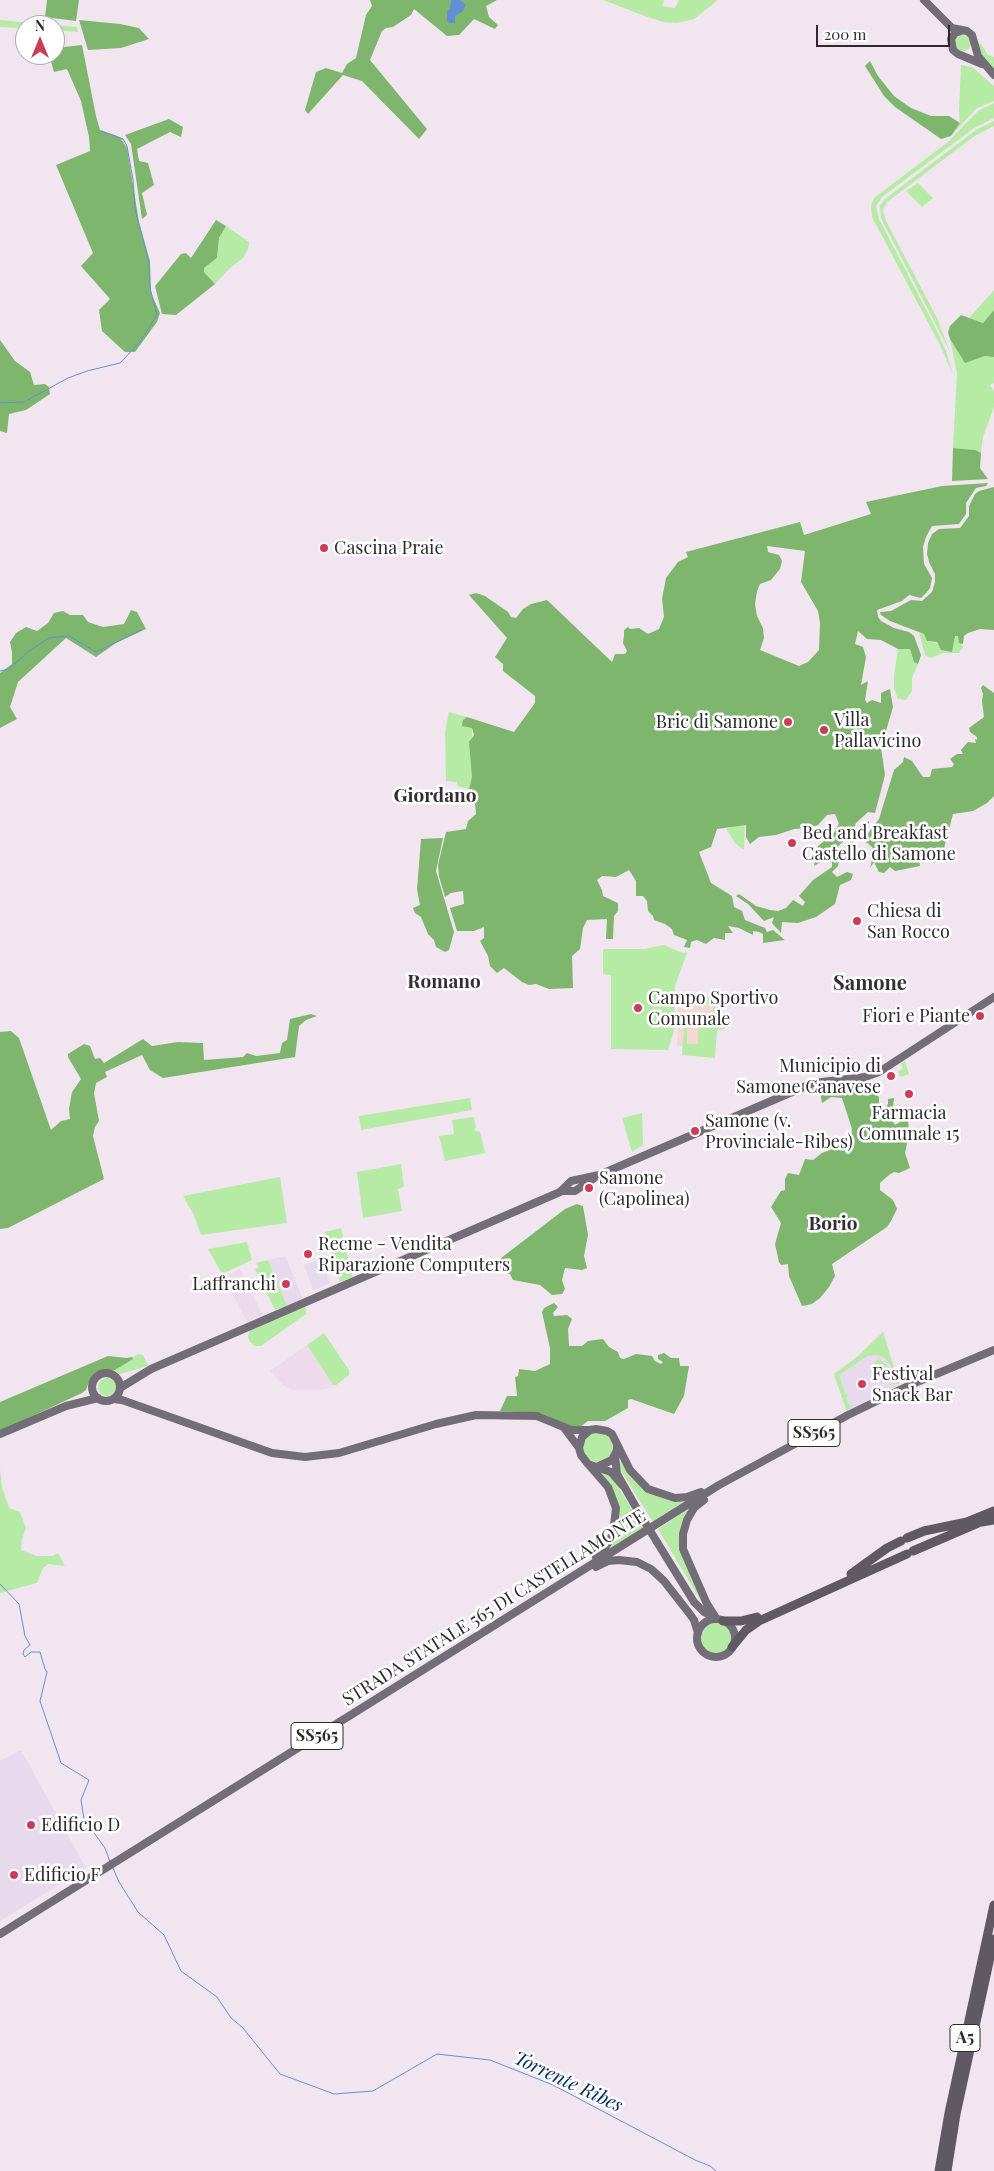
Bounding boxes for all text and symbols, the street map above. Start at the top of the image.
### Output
north arrow [15,15,65,65]
scale bar [819,15,953,47]
text: N [35,16,45,35]
text: 200 m [824,24,866,44]
place label: Cascina Praie [334,537,443,559]
marker: Cascina Praie [318,542,330,554]
place label: Villa Pallavicino [834,709,921,752]
place label: Bric di Samone [656,711,778,733]
marker: Bric di Samone [782,716,794,728]
marker: Villa Pallavicino [818,724,830,736]
district label: Giordano [394,785,476,807]
place label: Bed and Breakfast Castello di Samone [802,822,956,864]
marker: Bed and Breakfast Castello di Samone [786,837,798,849]
place label: Chiesa di San Rocco [867,900,950,942]
marker: Chiesa di San Rocco [851,915,863,927]
district label: Romano [407,971,481,993]
district label: Samone [833,972,907,996]
place label: Campo Sportivo Comunale [648,987,778,1030]
marker: Campo Sportivo Comunale [632,1002,644,1014]
place label: Fiori e Piante [862,1005,970,1027]
marker: Fiori e Piante [974,1010,986,1022]
place label: Municipio di Samone Canavese [736,1055,881,1098]
marker: Municipio di Samone Canavese [885,1070,897,1082]
marker: Farmacia Comunale 15 [903,1088,915,1100]
place label: Farmacia Comunale 15 [859,1102,959,1144]
place label: Samone (v. Provinciale-Ribes) [705,1110,853,1152]
marker: Samone (v. Provinciale-Ribes) [689,1125,701,1137]
place label: Samone (Capolinea) [599,1167,690,1210]
marker: Samone (Capolinea) [583,1182,595,1194]
district label: Borio [808,1213,858,1235]
place label: Recme - Vendita Riparazione Computers [318,1233,510,1276]
marker: Recme - Vendita Riparazione Computers [302,1248,314,1260]
place label: Laffranchi [192,1273,276,1295]
marker: Laffranchi [280,1278,292,1290]
place label: Festival Snack Bar [872,1363,953,1406]
marker: Festival Snack Bar [856,1378,868,1390]
road number: SS565 [788,1420,840,1446]
street label: STRADA STATALE 565 DI CASTELLAMONTE [338,1505,650,1711]
road number: SS565 [291,1722,343,1750]
place label: Edificio D [41,1814,120,1836]
marker: Edificio D [25,1819,37,1831]
place label: Edificio F [24,1864,100,1886]
marker: Edificio F [8,1869,20,1881]
road number: A5 [950,2025,980,2052]
water label: Torrente Ribes [510,2047,626,2117]

